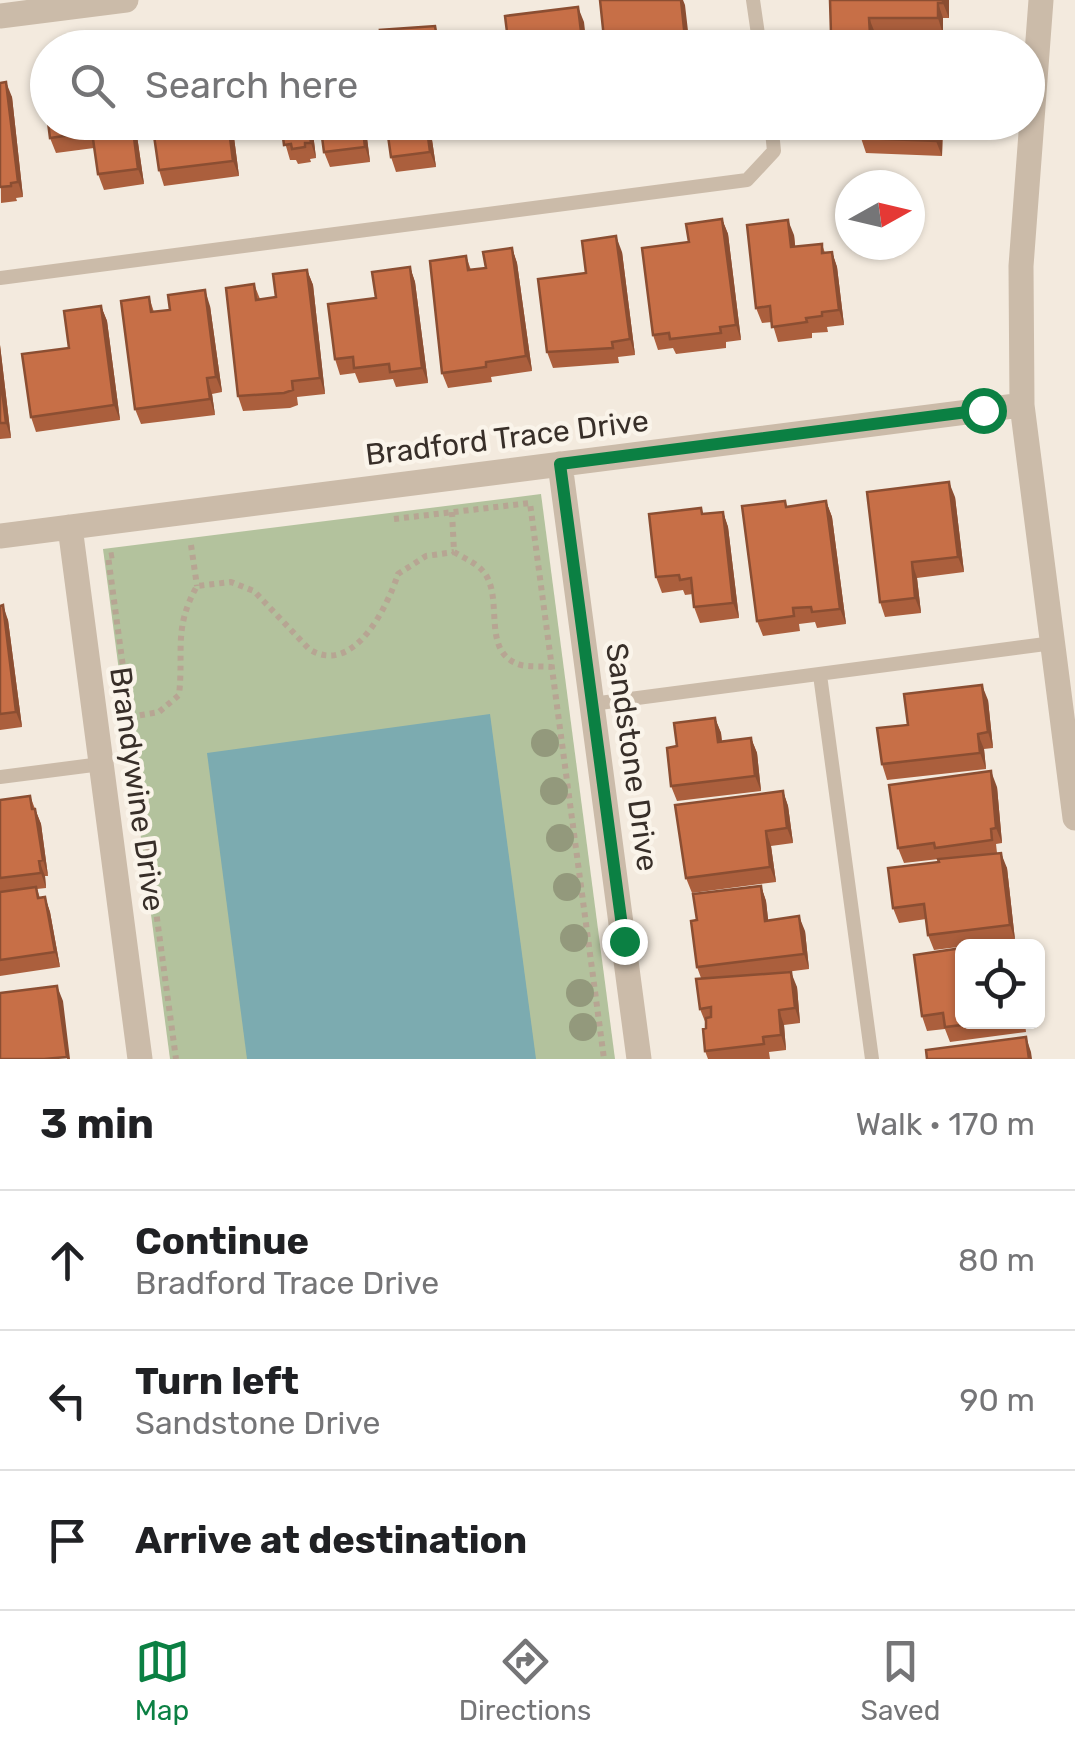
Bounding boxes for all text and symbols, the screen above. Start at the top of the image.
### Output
search box [30,30,1045,140]
icon: search [65,58,120,113]
text: Search here [145,62,358,108]
north arrow [835,170,925,260]
route start [961,388,1007,434]
street label: Bradford Trace Drive [363,403,651,473]
street label: Sandstone Drive [598,641,666,873]
street label: Brandywine Drive [102,665,172,913]
route end [602,919,648,965]
map controls [955,939,1045,1029]
button: locate [955,939,1045,1029]
text: 3 min [40,1099,154,1149]
text: Walk · 170 m [855,1105,1035,1143]
text: Continue [135,1218,309,1264]
icon: ahead [40,1233,95,1288]
text: 80 m [958,1241,1035,1279]
text: Bradford Trace Drive [135,1264,439,1302]
text: Turn left [135,1358,299,1404]
icon: left [40,1373,95,1428]
text: 90 m [959,1381,1035,1419]
text: Sandstone Drive [135,1404,380,1442]
icon: arrive [40,1513,95,1568]
text: Arrive at destination [135,1517,527,1563]
tab: Map [135,1634,190,1727]
tab: Directions [459,1634,591,1727]
tab: Saved [860,1634,940,1727]

